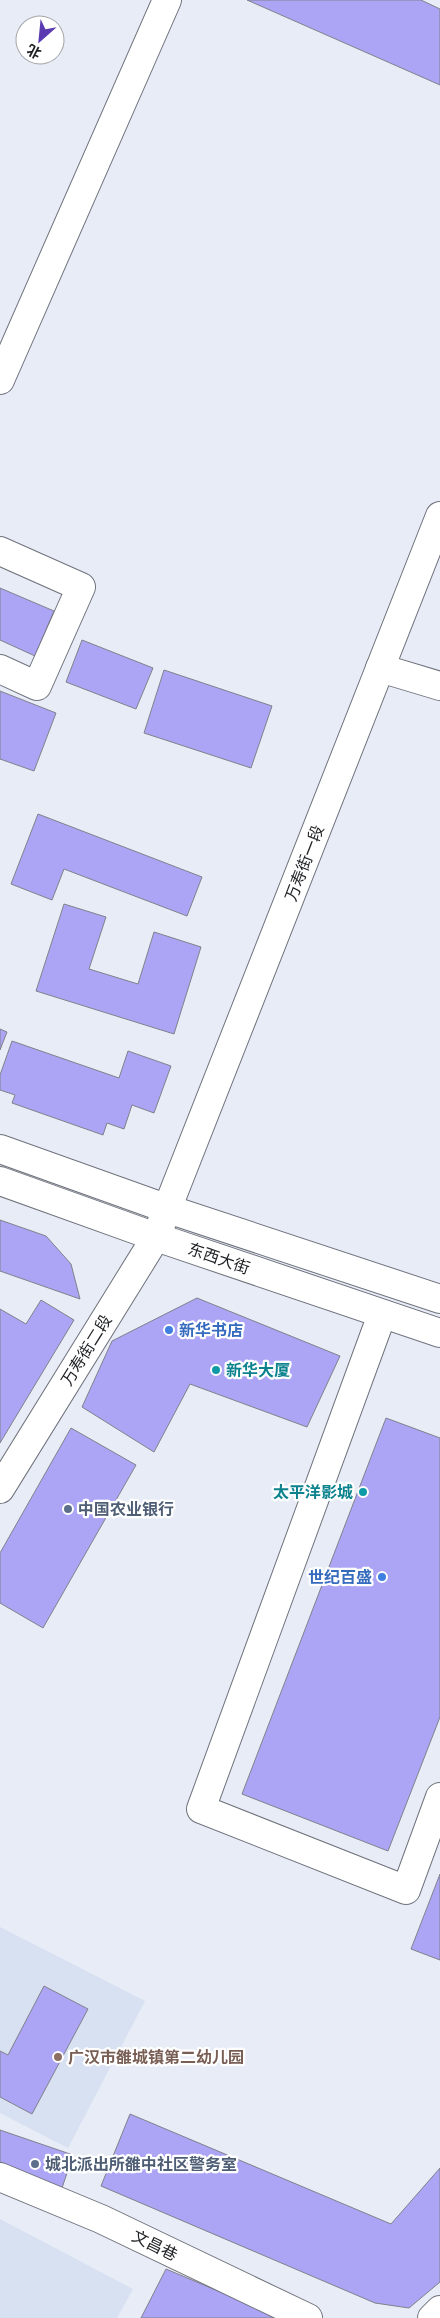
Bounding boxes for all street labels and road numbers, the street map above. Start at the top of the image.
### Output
street label: 万寿街一段 [281,822,328,904]
street label: 东西大街 [185,1239,252,1278]
street label: 万寿街二段 [57,1311,116,1389]
street label: 文昌巷 [129,2226,181,2265]

